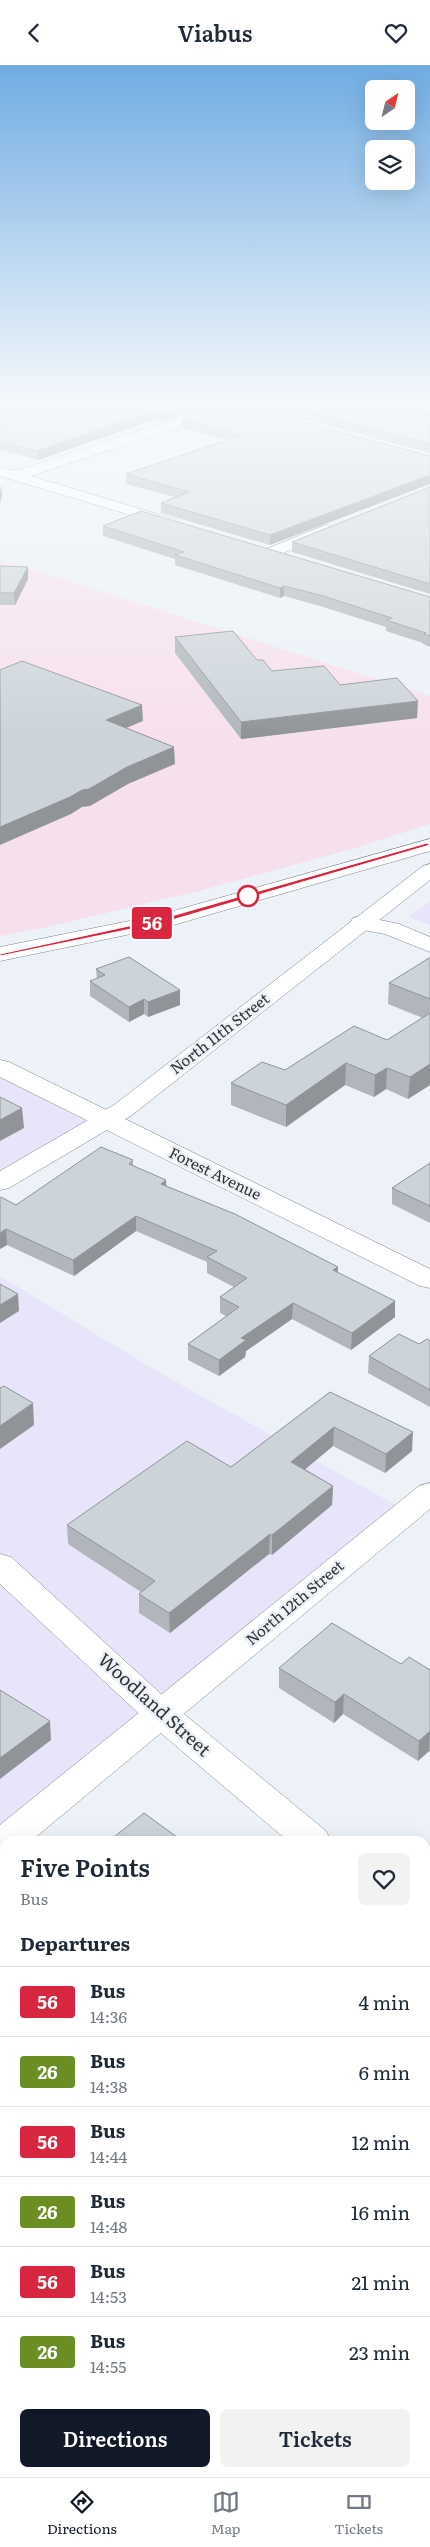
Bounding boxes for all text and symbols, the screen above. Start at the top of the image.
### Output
text: Viabus [178,16,252,49]
icon: back [20,19,48,47]
icon: heart [382,19,410,47]
north arrow [365,80,415,130]
map controls [365,80,415,190]
button: layers [365,140,415,190]
unlabelled marker [237,885,259,907]
line badge: 56 [130,907,174,939]
text: 56 [142,909,162,936]
street label: North 11th Street [164,987,274,1079]
street label: Forest Avenue [166,1140,266,1205]
street label: North 12th Street [240,1554,348,1650]
street label: Woodland Street [93,1646,218,1762]
text: Five Points [20,1849,150,1884]
button: heart [358,1853,410,1905]
text: Bus [20,1886,48,1910]
text: Departures [20,1929,130,1957]
text: Bus [90,1976,125,2004]
text: 56 [37,1988,58,2015]
text: 4 min [358,1988,410,2016]
text: 14:36 [90,2004,127,2028]
text: Bus [90,2046,125,2074]
text: 26 [37,2058,58,2085]
text: 6 min [359,2058,410,2086]
text: 14:38 [90,2074,127,2098]
text: Bus [90,2116,125,2144]
text: 56 [37,2128,58,2155]
text: 12 min [351,2128,410,2156]
text: 14:44 [90,2144,127,2168]
text: Bus [90,2186,125,2214]
text: 26 [37,2198,58,2225]
text: 16 min [351,2198,410,2226]
text: 14:48 [90,2214,127,2238]
text: Bus [90,2256,125,2284]
text: 56 [37,2268,58,2295]
text: 21 min [351,2268,410,2296]
text: 14:53 [90,2284,127,2308]
text: Bus [90,2326,125,2354]
text: 26 [37,2338,58,2365]
text: 23 min [349,2338,410,2366]
text: 14:55 [90,2354,126,2378]
button: Directions [20,2409,210,2467]
button: Tickets [220,2409,410,2467]
tab: Directions [47,2488,117,2538]
tab: Map [211,2488,240,2538]
tab: Tickets [334,2488,383,2538]

